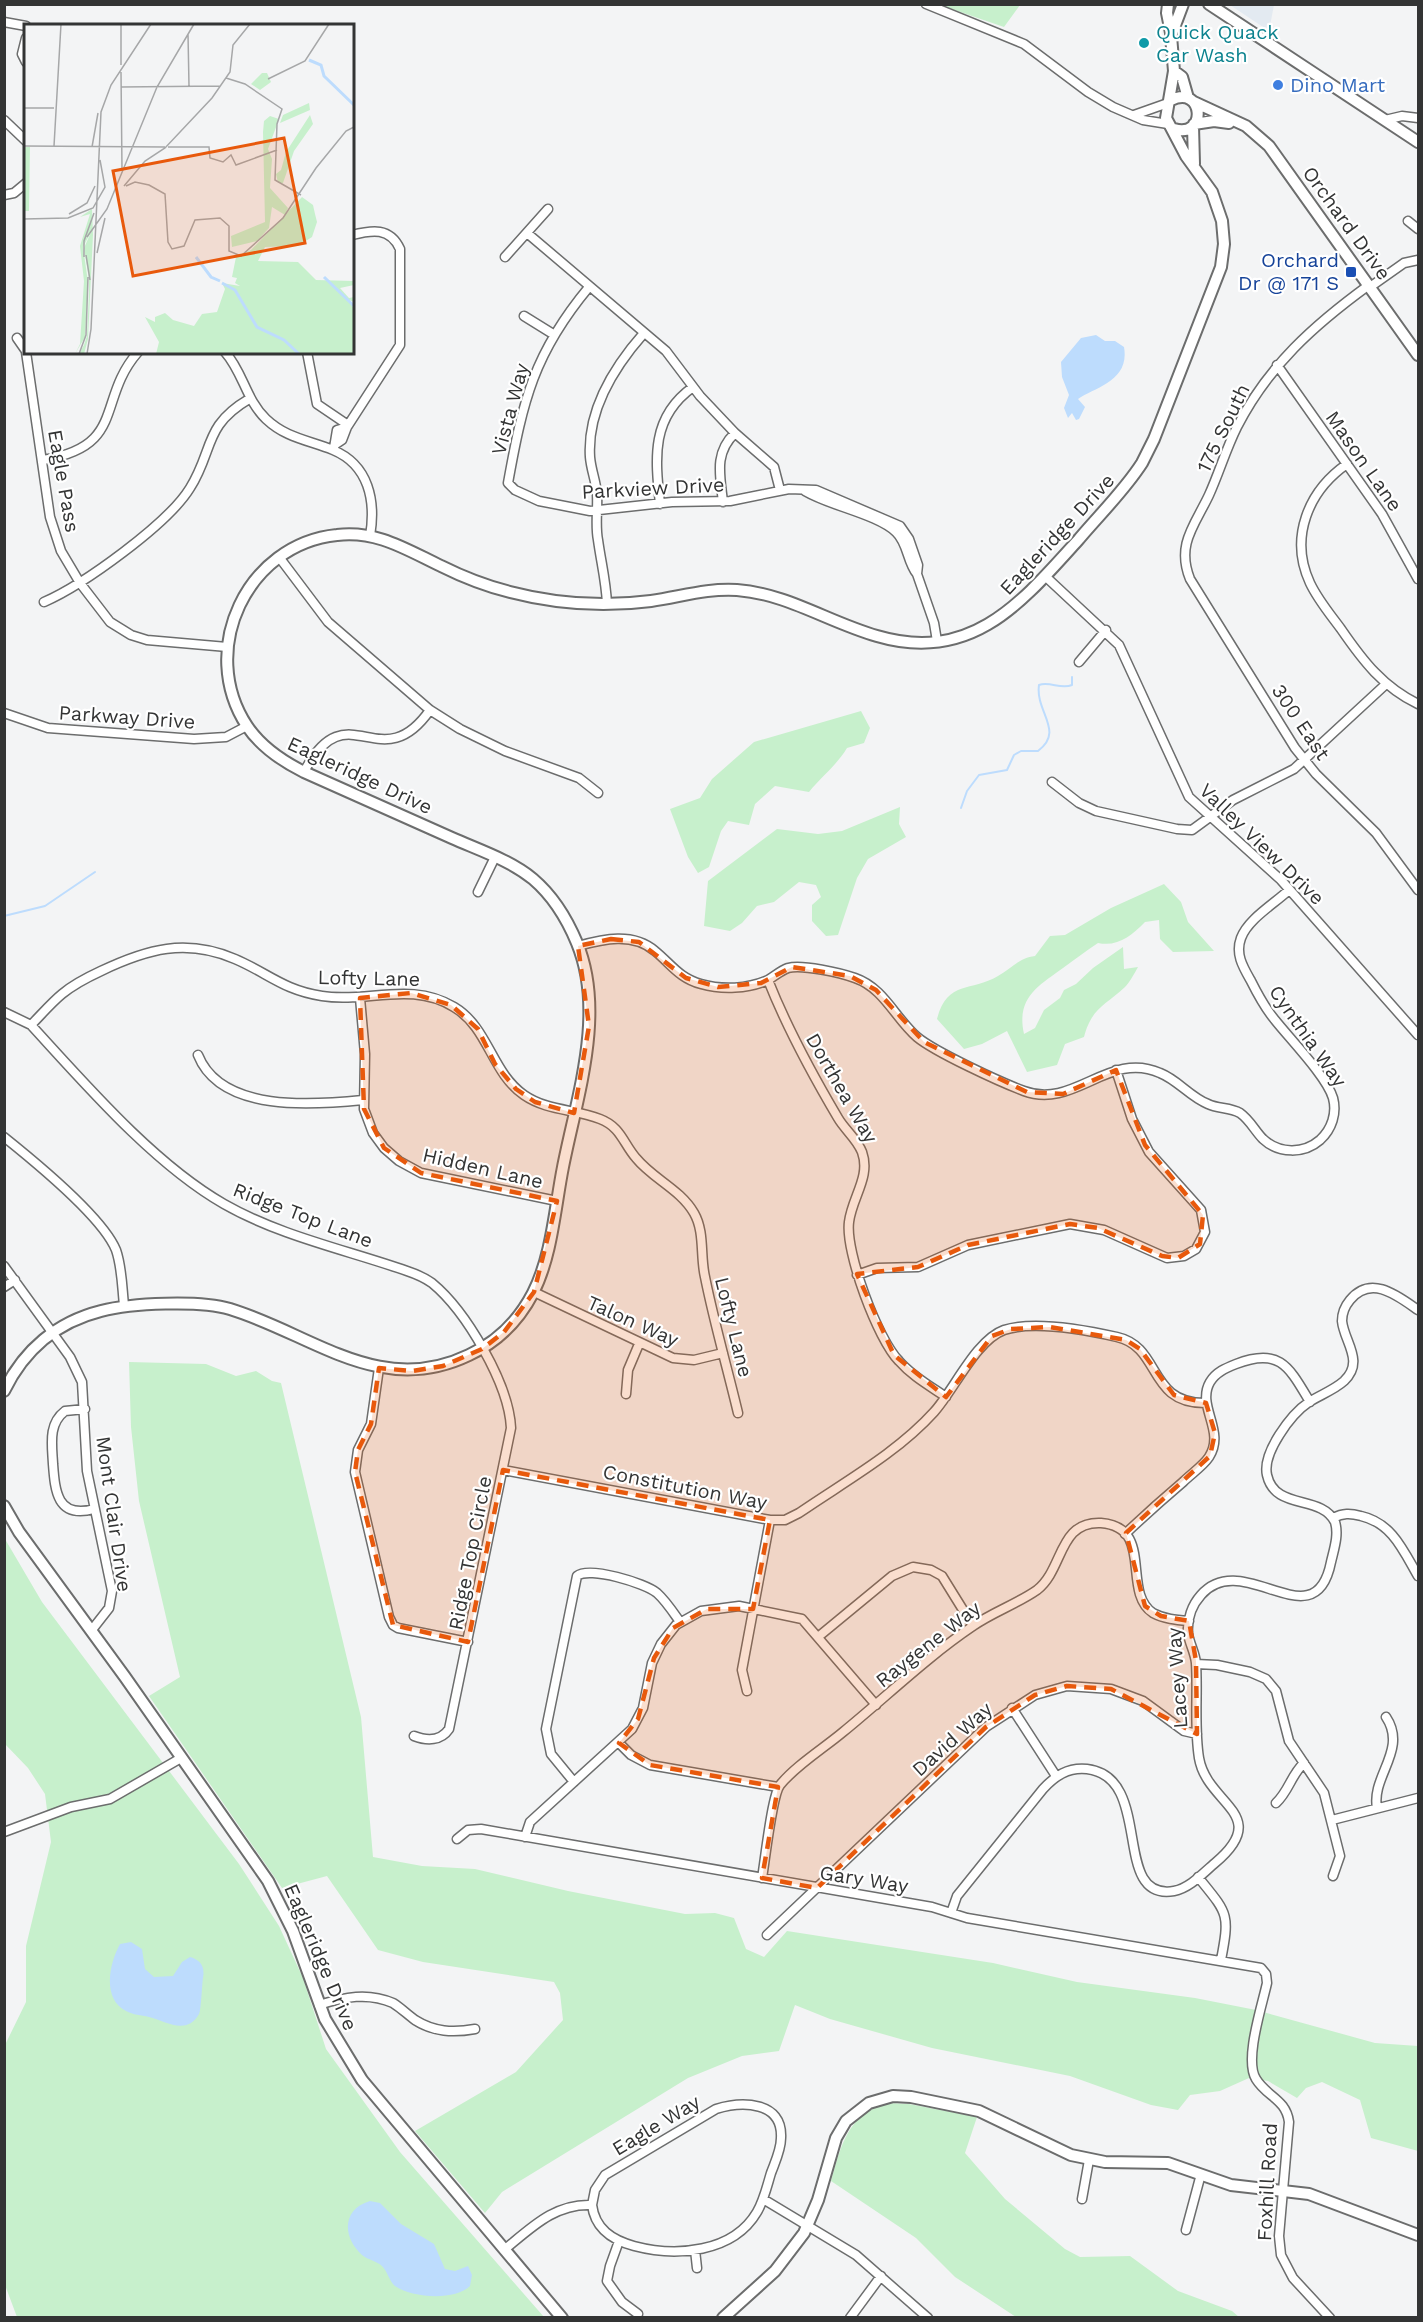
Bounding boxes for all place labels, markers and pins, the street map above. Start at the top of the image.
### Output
place label: Quick Quack Car Wash [1156,20,1279,67]
marker: Quick Quack Car Wash [1137,36,1151,50]
place label: Dino Mart [1290,73,1386,97]
marker: Dino Mart [1271,78,1285,92]
place label: Orchard Dr @ 171 S [1238,248,1339,295]
marker: Orchard Dr @ 171 S [1344,265,1358,279]

